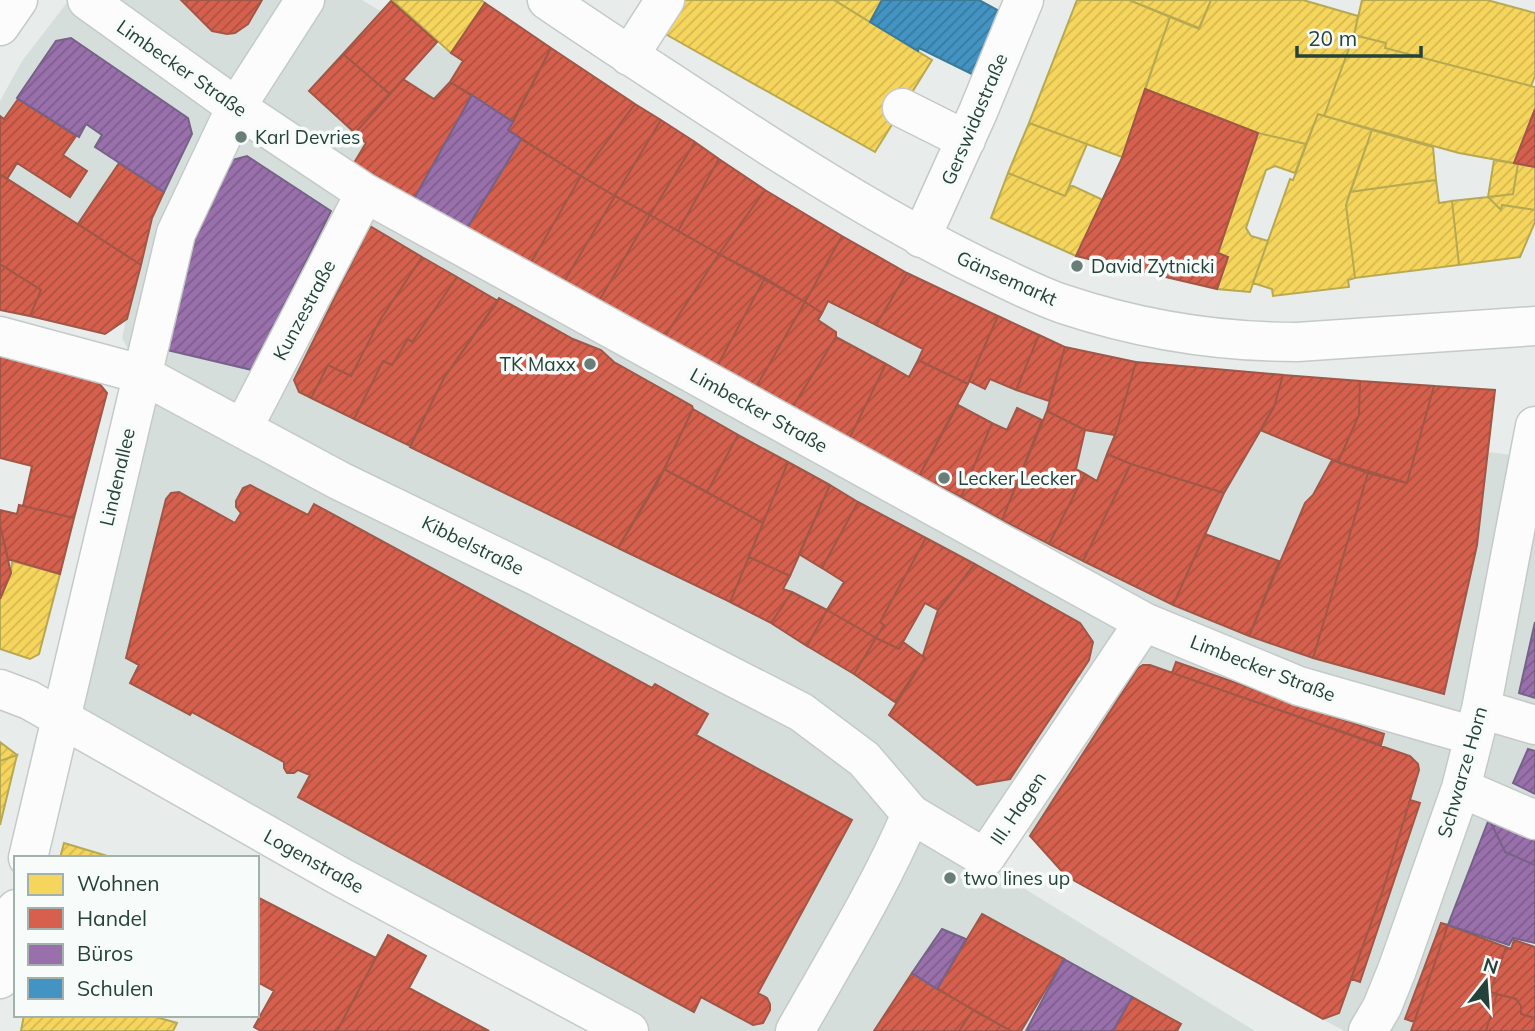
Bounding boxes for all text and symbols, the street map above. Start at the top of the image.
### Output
street label: Limbecker Straße [112,14,252,122]
scale bar [1297,14,1421,58]
text: 20 m [1308,25,1357,51]
street label: Gerswidastraße [935,50,1013,188]
place label: Karl Devries [255,125,361,149]
marker: Karl Devries [233,129,249,145]
street label: Gänsemarkt [953,245,1061,311]
place label: David Zytnicki [1091,254,1215,278]
street label: Kunzestraße [267,256,341,364]
marker: David Zytnicki [1069,258,1085,274]
place label: TK Maxx [499,352,576,376]
marker: TK Maxx [582,356,598,372]
street label: Limbecker Straße [686,362,832,458]
street label: Lindenallee [94,426,140,528]
place label: Lecker Lecker [958,466,1077,490]
marker: Lecker Lecker [936,470,952,486]
street label: Kibbelstraße [418,510,528,580]
street label: Limbecker Straße [1187,629,1339,707]
street label: Schwarze Horn [1432,704,1492,840]
street label: III. Hagen [985,767,1051,849]
street label: Logenstraße [260,824,368,898]
legend [14,856,259,1017]
place label: two lines up [964,866,1070,890]
text: Wohnen [77,870,159,896]
marker: two lines up [942,870,958,886]
text: Handel [77,905,147,931]
text: Büros [77,940,133,966]
north arrow [1451,947,1521,1017]
text: N [1481,952,1501,979]
text: Schulen [77,975,154,1001]

